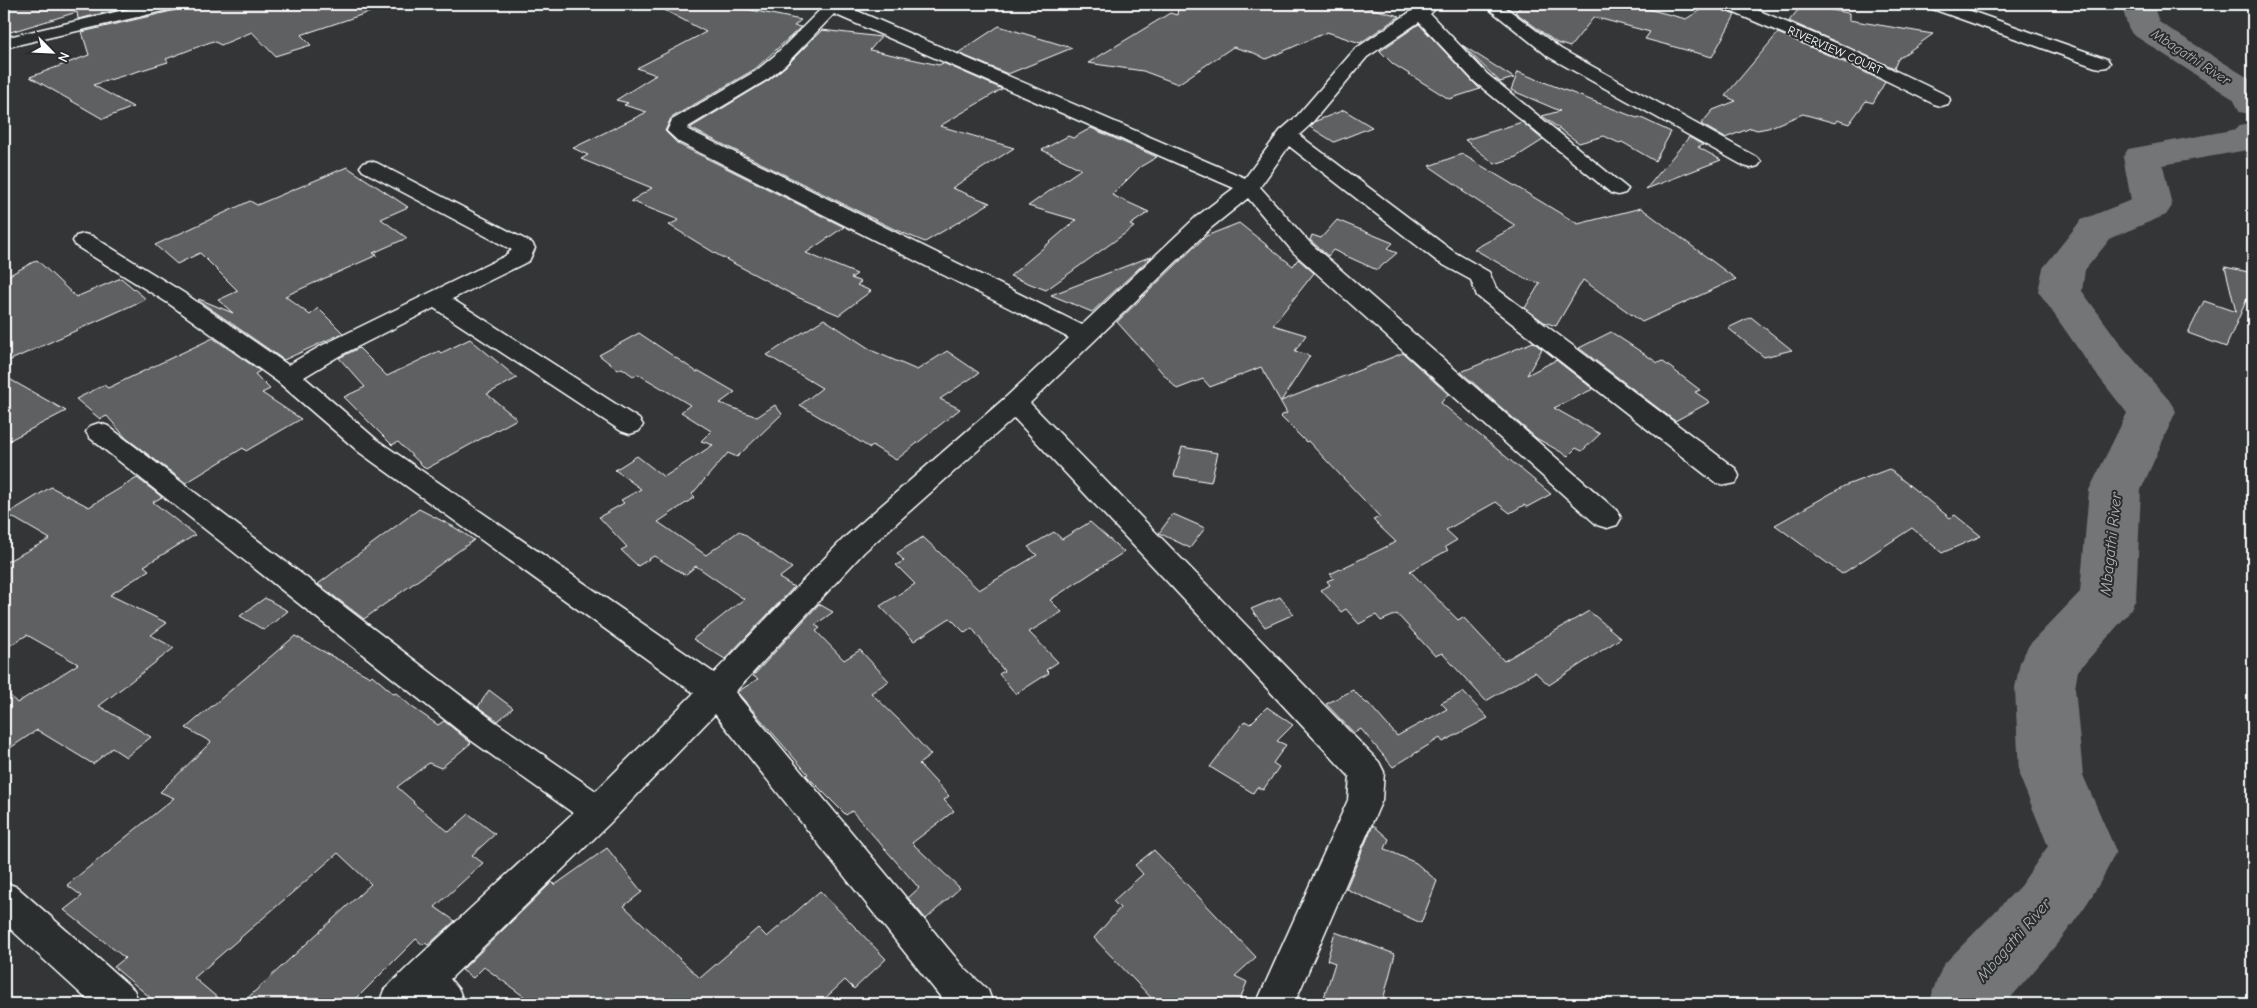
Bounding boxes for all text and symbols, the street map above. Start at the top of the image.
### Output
street label: RIVERVIEW COURT [1785,23,1885,77]
water label: Mbagathi River [2147,25,2235,90]
north arrow [28,28,78,78]
text: N [54,49,73,65]
water label: Mbagathi River [2097,491,2125,598]
water label: Mbagathi River [1973,894,2055,986]

